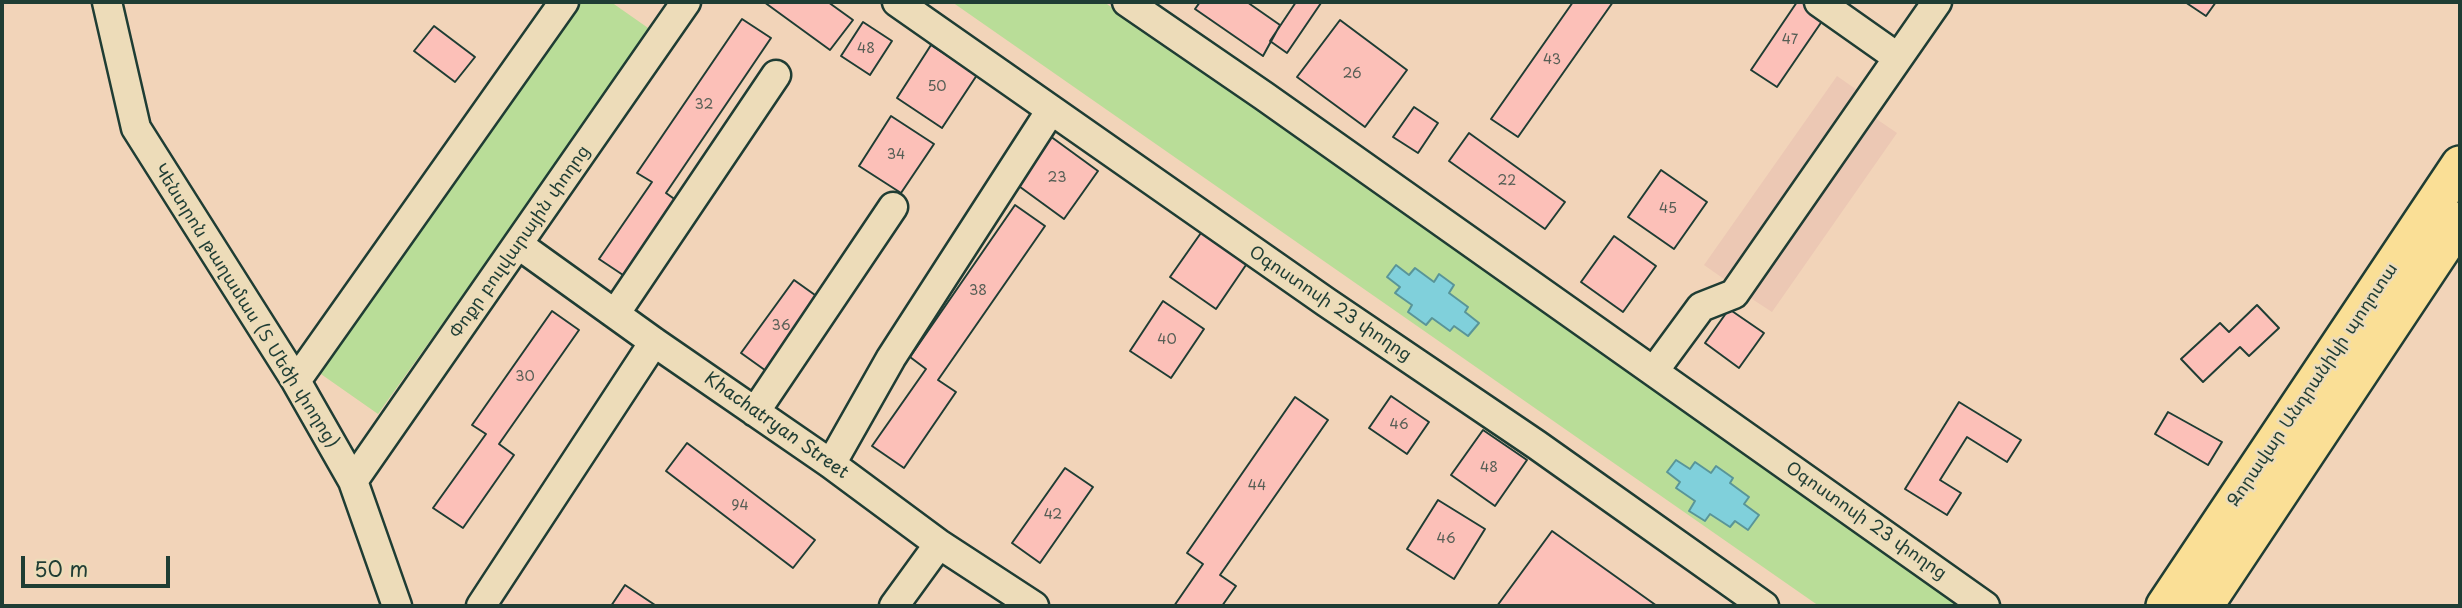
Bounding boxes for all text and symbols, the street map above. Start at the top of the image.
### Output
house number: 47 [1782,32,1798,48]
house number: 48 [857,41,875,57]
house number: 43 [1543,52,1561,68]
house number: 26 [1342,66,1362,82]
house number: 50 [927,79,947,95]
house number: 32 [695,97,713,113]
street label: Փոքր բուլվարային փողոց [445,141,595,343]
house number: 34 [887,147,905,163]
street label: Կենտրոն թաղամաս (Տ Մեծի փողոց) [149,160,343,452]
house number: 23 [1048,170,1066,186]
house number: 22 [1498,173,1516,189]
house number: 45 [1659,201,1677,217]
street label: Օգոստոսի 23 փողոց [1245,242,1415,366]
street label: Զորավար Անդրանիկի պողոտա [2223,259,2403,511]
house number: 38 [969,283,987,299]
house number: 36 [771,318,791,334]
house number: 40 [1157,332,1177,348]
street label: Khachatryan Street [700,368,852,484]
house number: 30 [515,369,535,385]
house number: 46 [1389,417,1409,433]
street label: Օգոստոսի 23 փողոց [1781,457,1951,585]
house number: 48 [1480,460,1498,476]
house number: 44 [1248,478,1266,494]
house number: 94 [731,498,749,514]
house number: 42 [1044,507,1062,523]
house number: 46 [1436,531,1456,547]
scale bar [24,542,173,586]
text: 50 m [34,552,88,584]

